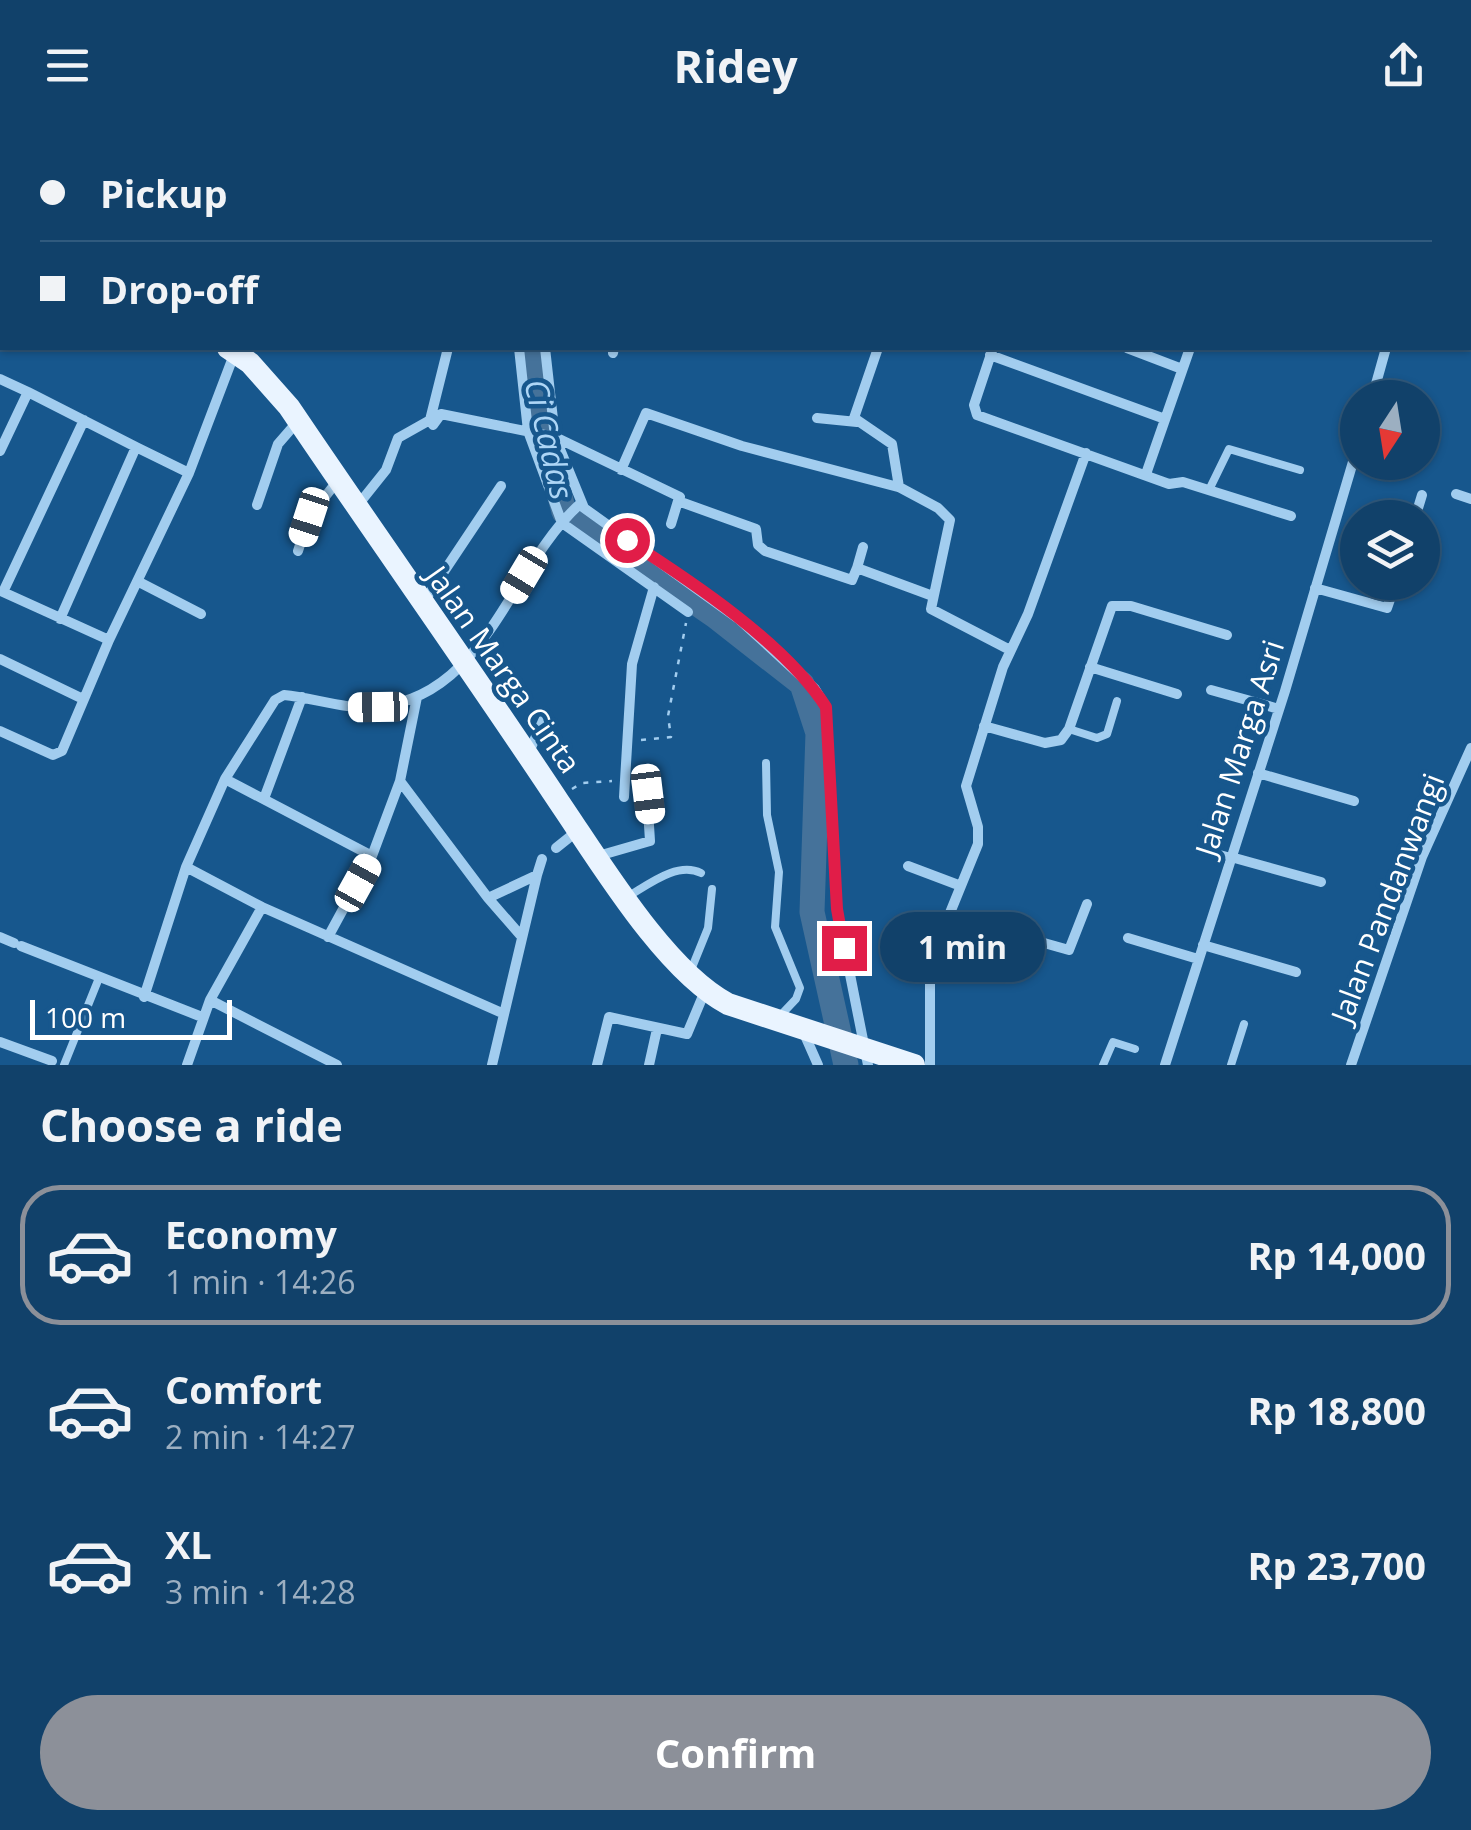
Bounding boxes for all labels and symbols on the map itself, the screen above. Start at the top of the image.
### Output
water label: Ci Cadas [515,374,585,504]
north arrow [1340,380,1440,480]
car [285,484,333,550]
route start [605,518,650,563]
car [496,542,552,608]
street label: Jalan Marga Cinta [415,555,591,781]
street label: Jalan Marga Asri [1184,635,1293,864]
car [348,691,408,723]
car [629,762,667,826]
street label: Jalan Pandanwangi [1320,767,1453,1031]
car [330,849,386,917]
callout: 1 min [879,913,1044,983]
route end [822,926,867,971]
scale bar [30,995,232,1040]

